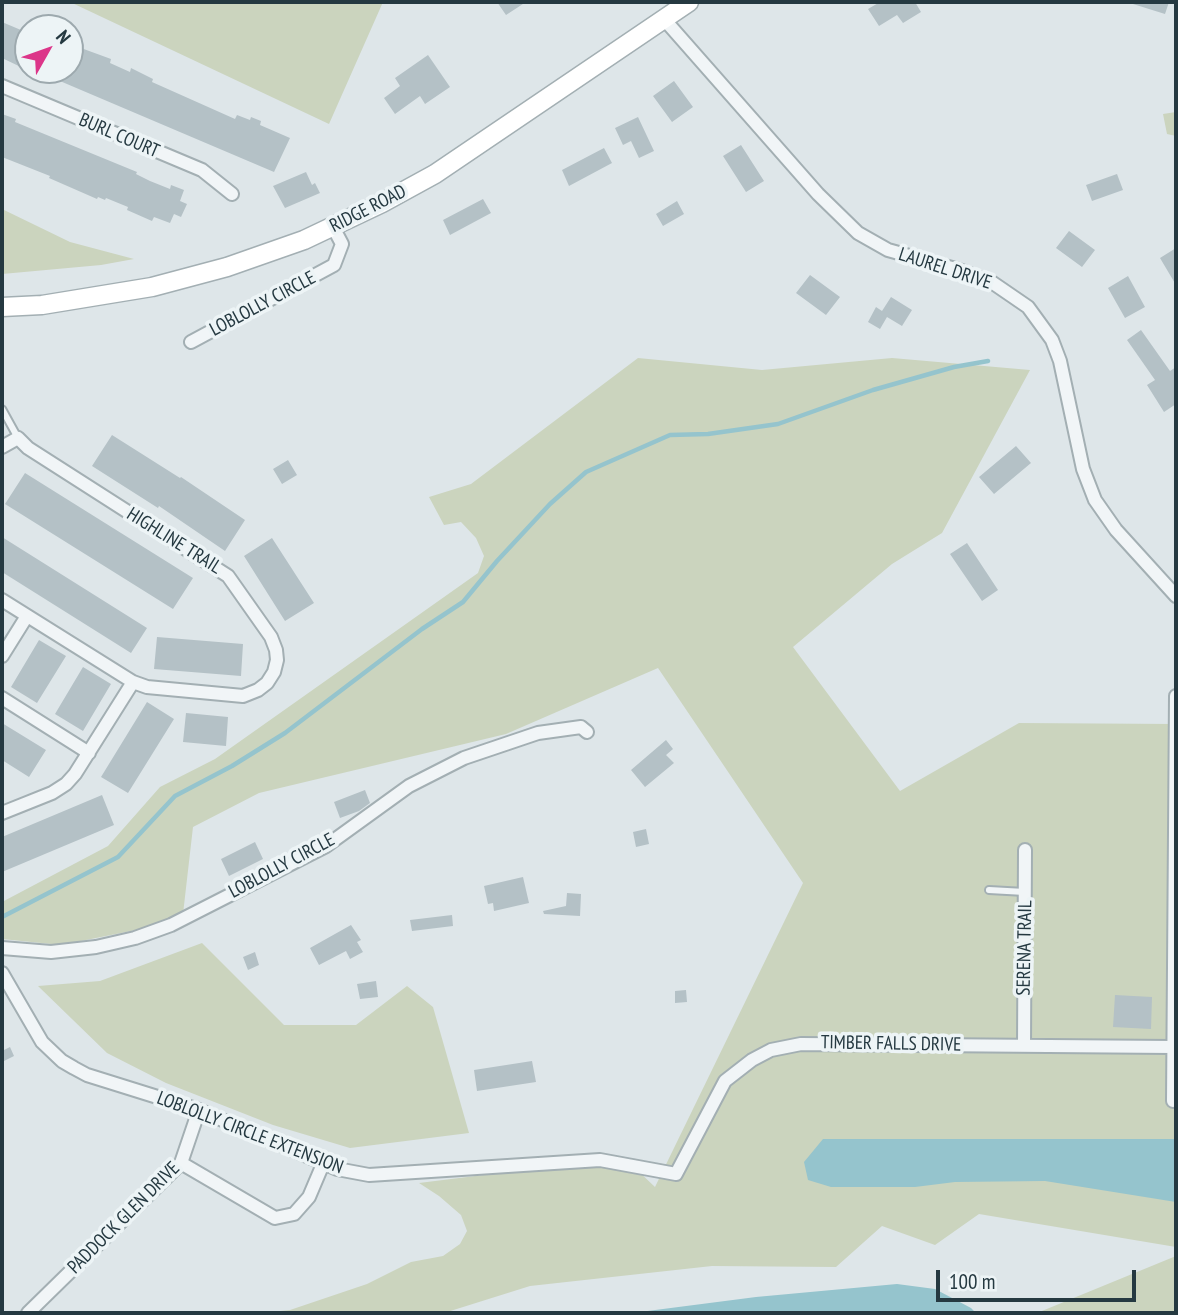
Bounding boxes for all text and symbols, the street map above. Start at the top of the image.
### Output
north arrow [14,14,84,84]
text: N [51,25,76,48]
street label: BURL COURT [75,109,163,163]
street label: RIDGE ROAD [326,180,410,238]
street label: LAUREL DRIVE [896,243,994,295]
street label: LOBLOLLY CIRCLE [206,267,320,341]
street label: HIGHLINE TRAIL [122,503,226,579]
street label: LOBLOLLY CIRCLE [225,829,339,903]
street label: SERENA TRAIL [1013,900,1037,996]
street label: TIMBER FALLS DRIVE [821,1031,961,1057]
street label: LOBLOLLY CIRCLE EXTENSION [154,1087,346,1179]
street label: PADDOCK GLEN DRIVE [63,1157,185,1279]
scale bar [940,1256,1140,1300]
text: 100 m [949,1268,995,1295]

